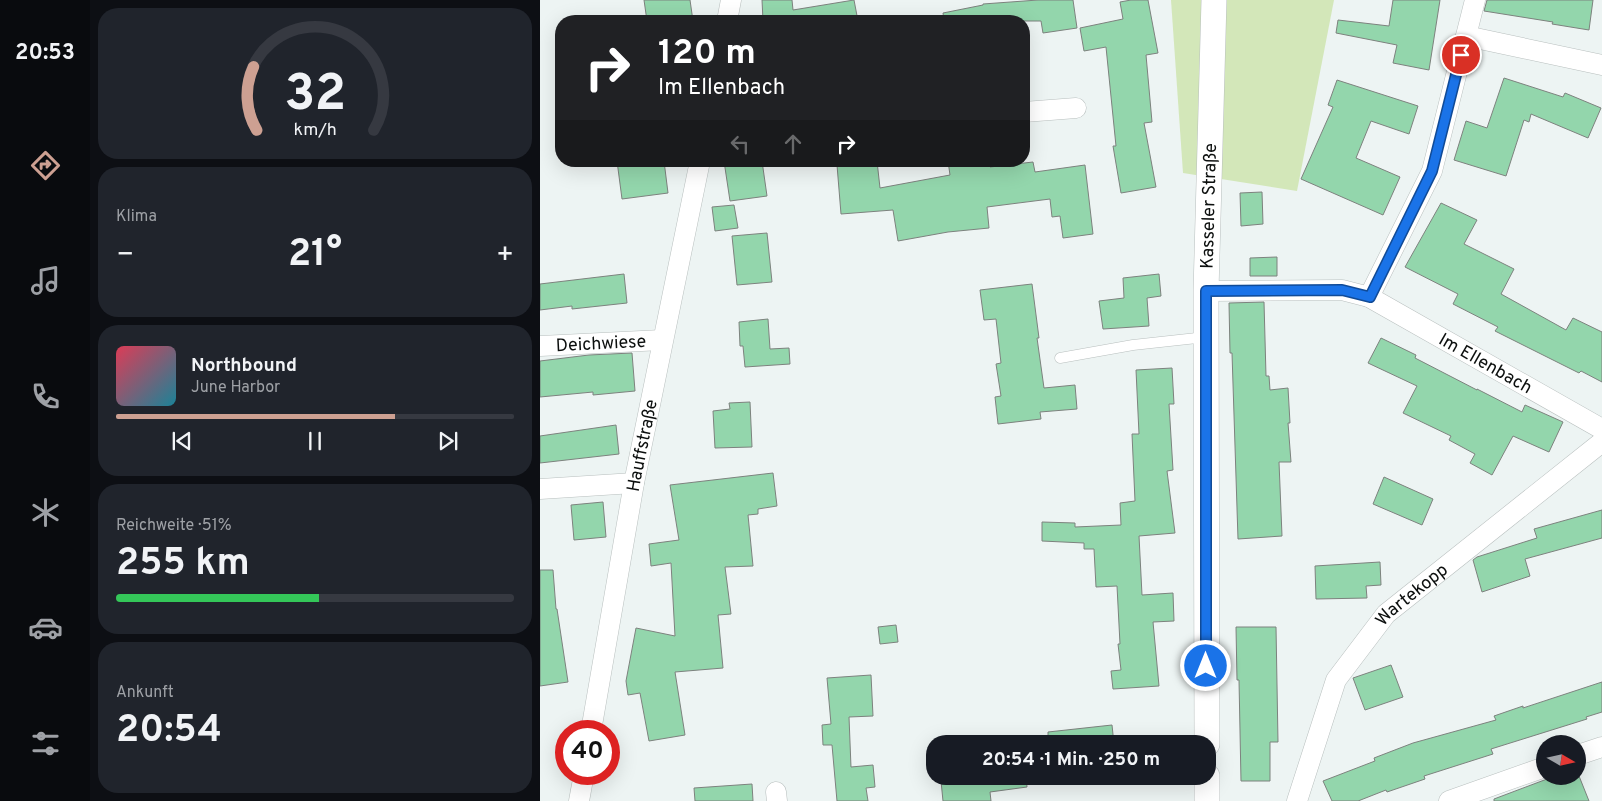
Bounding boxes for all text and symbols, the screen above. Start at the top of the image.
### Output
text: 120 m [658,32,756,76]
pin [1440,34,1482,76]
icon: right [575,35,640,100]
text: 20:53 [15,40,75,67]
icon: arrive [1447,41,1475,69]
text: 32 [284,63,346,129]
text: Im Ellenbach [658,75,785,102]
text: km/h [293,119,337,142]
icon: left [726,130,754,158]
icon: ahead [779,130,807,158]
icon: right [832,130,860,158]
street label: Kasseler Straße [1197,143,1223,269]
icon: directions [28,148,63,183]
text: Klima [116,207,157,227]
text: 21° [288,231,342,280]
text: − [116,238,134,274]
text: + [496,238,514,274]
icon: music [28,263,63,298]
street label: Im Ellenbach [1434,329,1536,400]
street label: Deichwiese [555,331,647,358]
text: Northbound [191,354,297,378]
text: June Harbor [191,378,280,398]
icon: phone [28,379,63,414]
street label: Hauffstraße [623,397,664,494]
icon: previous [168,427,196,455]
icon: pause [301,427,329,455]
icon: next [434,427,462,455]
icon: climate [28,495,63,530]
text: Reichweite · 51% [116,516,232,536]
text: 255 km [116,540,250,589]
street label: Wartekopp [1371,559,1453,631]
icon: car [28,610,63,645]
position arrow [1179,639,1231,691]
text: Ankunft [116,683,174,703]
text: 20:54 [116,707,222,756]
speed limit sign: 40 [555,720,620,785]
icon: filters [28,726,63,761]
north arrow [1536,735,1586,785]
map controls [1536,735,1586,785]
text: 20:54 · 1 Min. · 250 m [982,748,1160,772]

